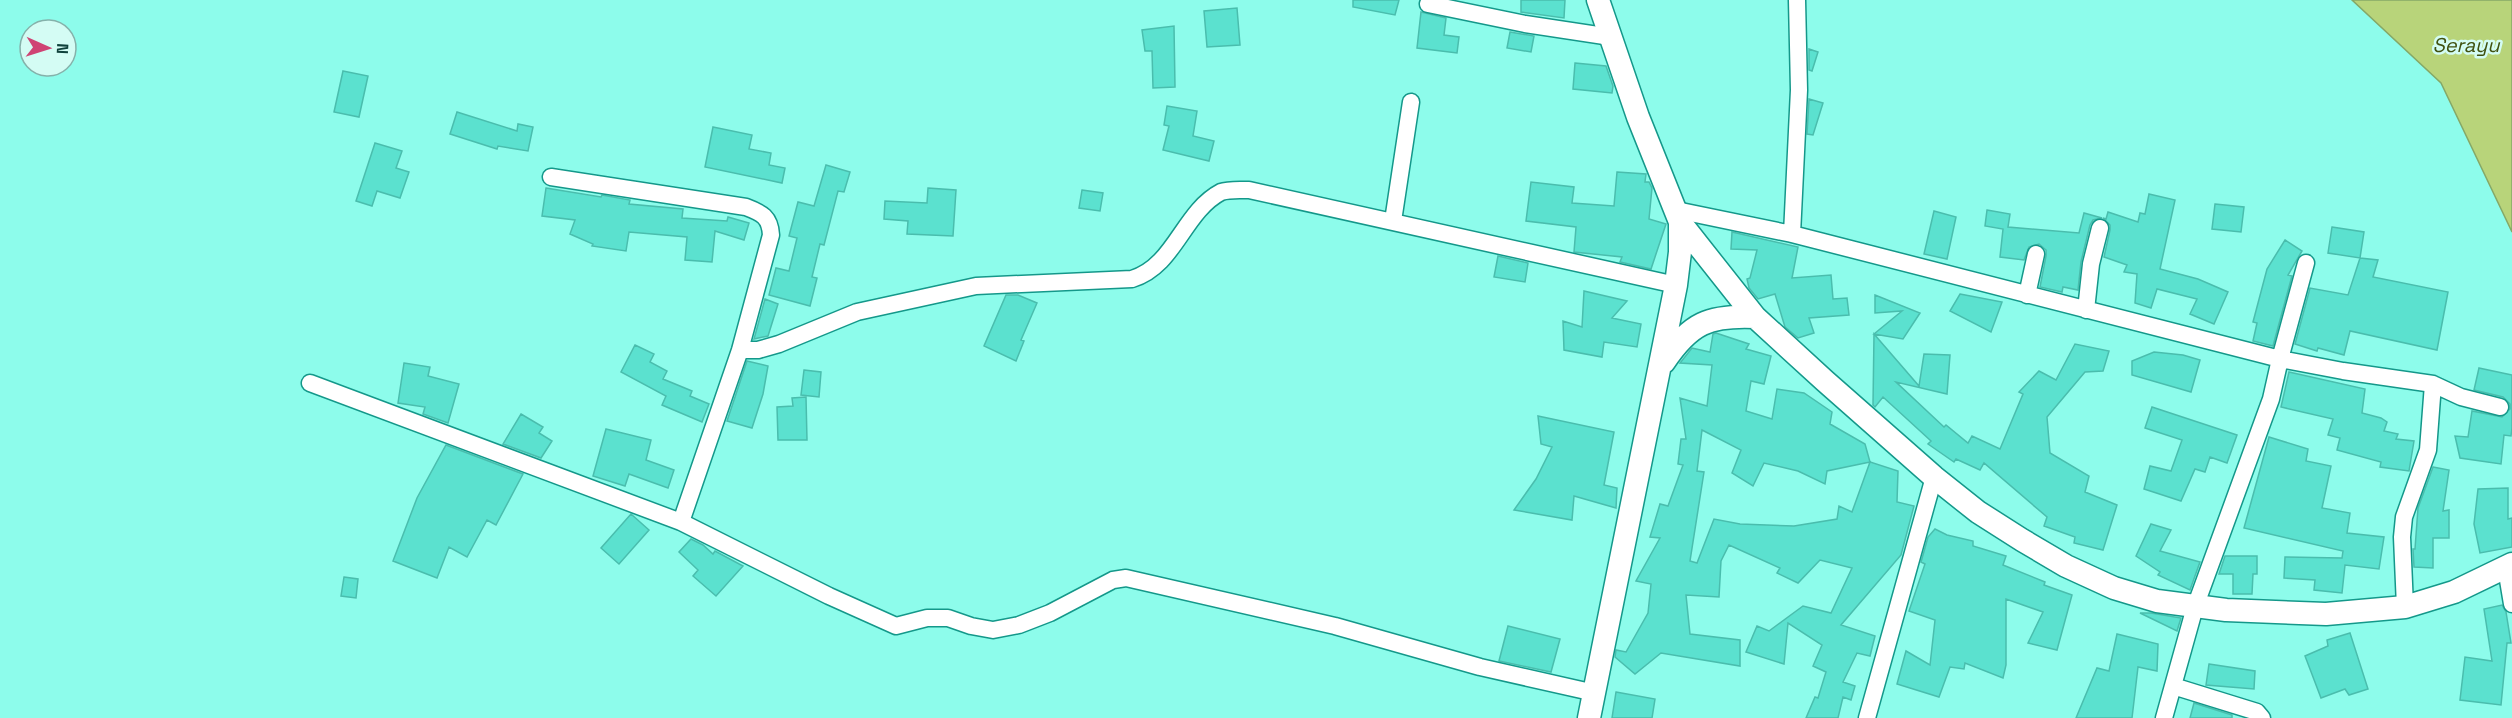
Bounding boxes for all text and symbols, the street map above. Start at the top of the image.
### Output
north arrow [18,18,78,78]
water label: Serayu [2432,32,2501,58]
text: N [52,43,73,55]

